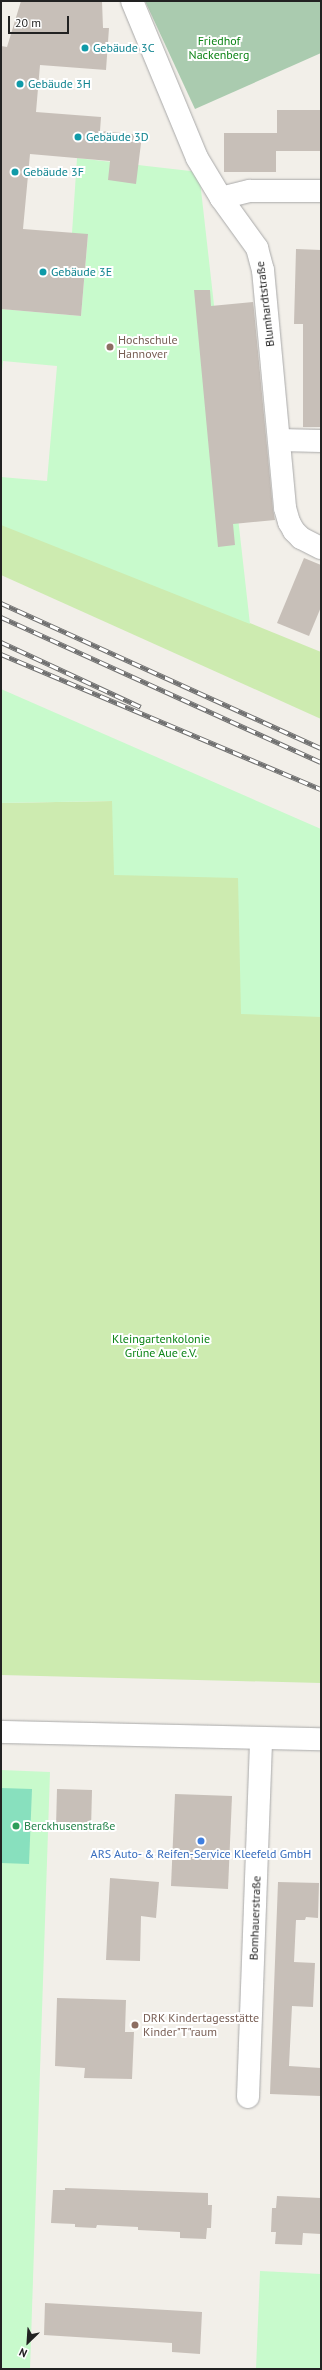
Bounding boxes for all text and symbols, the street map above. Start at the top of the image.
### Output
scale bar [10,8,71,34]
text: 20 m [15,15,41,30]
park label: Friedhof Nackenberg [189,34,249,62]
place label: Gebäude 3C [93,41,154,55]
marker: Gebäude 3C [80,43,90,53]
place label: Gebäude 3H [28,77,91,91]
marker: Gebäude 3H [15,79,25,89]
place label: Gebäude 3D [86,130,148,144]
marker: Gebäude 3D [73,132,83,142]
place label: Gebäude 3F [23,165,84,179]
marker: Gebäude 3F [10,167,20,177]
street label: Blumhardtstraße [253,260,277,348]
place label: Gebäude 3E [51,265,112,279]
marker: Gebäude 3E [38,267,48,277]
place label: Hochschule Hannover [118,333,178,361]
marker: Hochschule Hannover [105,342,115,352]
park label: Kleingartenkolonie Grüne Aue e.V. [112,1332,210,1360]
place label: Berckhusenstraße [24,1819,115,1833]
marker: Berckhusenstraße [11,1821,21,1831]
marker: ARS Auto- & Reifen-Service Kleefeld GmbH [196,1836,206,1846]
place label: ARS Auto- & Reifen-Service Kleefeld GmbH [90,1847,312,1861]
street label: Bomhauerstraße [246,1875,264,1961]
place label: DRK Kindertagesstätte Kinder"T"raum [143,2011,259,2039]
marker: DRK Kindertagesstätte Kinder"T"raum [130,2020,140,2030]
north arrow [8,2322,48,2362]
text: N [17,2345,29,2361]

